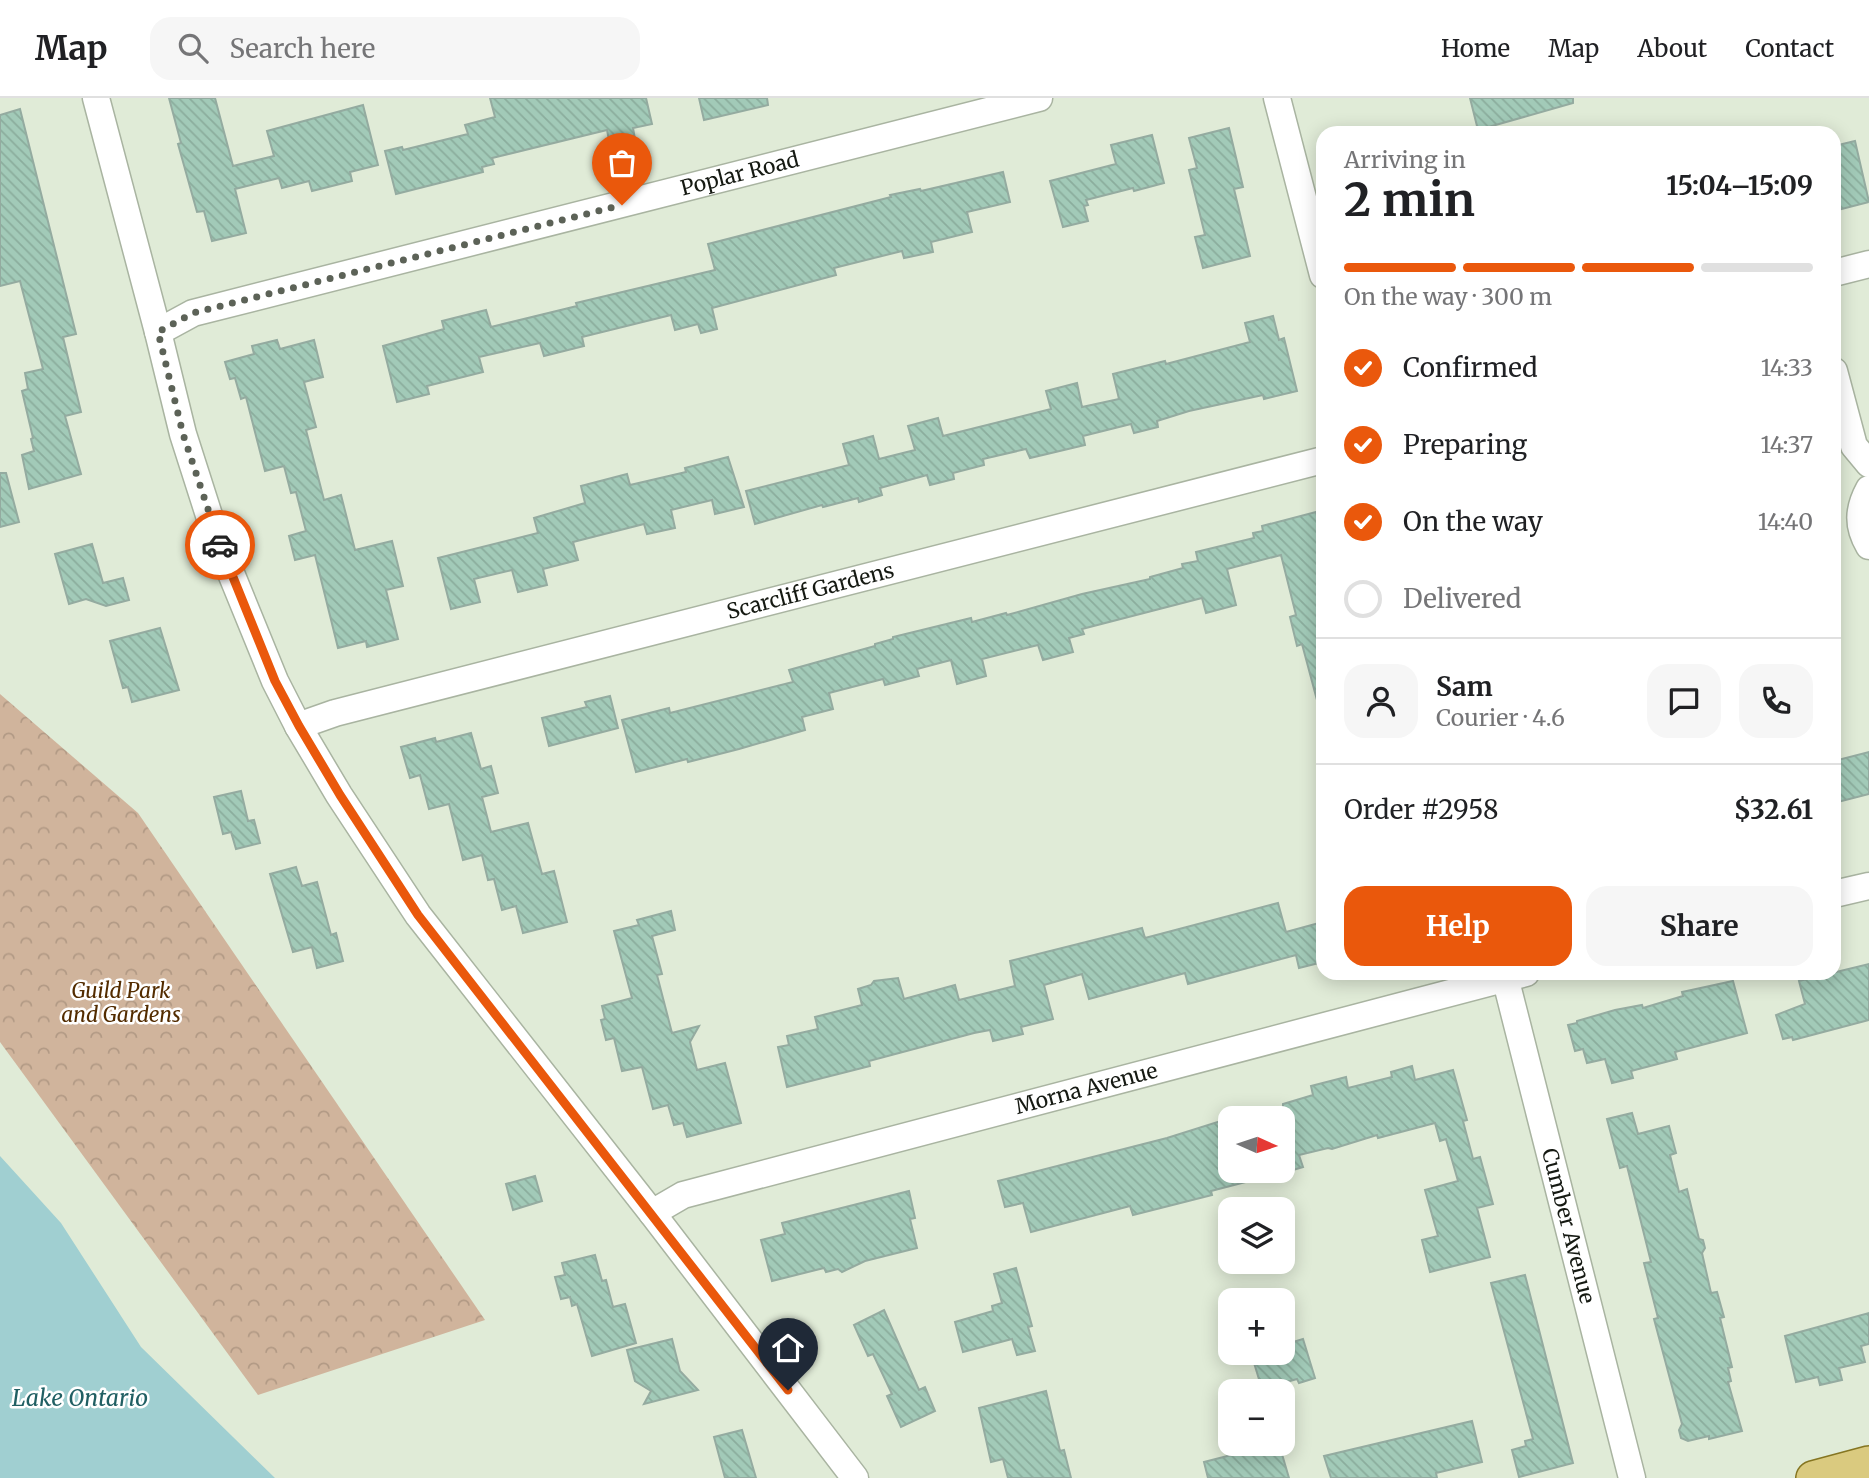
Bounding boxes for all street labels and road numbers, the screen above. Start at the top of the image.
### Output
street label: Poplar Road [678,145,802,202]
street label: Scarcliff Gardens [724,556,897,625]
street label: Morna Avenue [1012,1057,1160,1120]
street label: Cumber Avenue [1536,1145,1601,1306]

